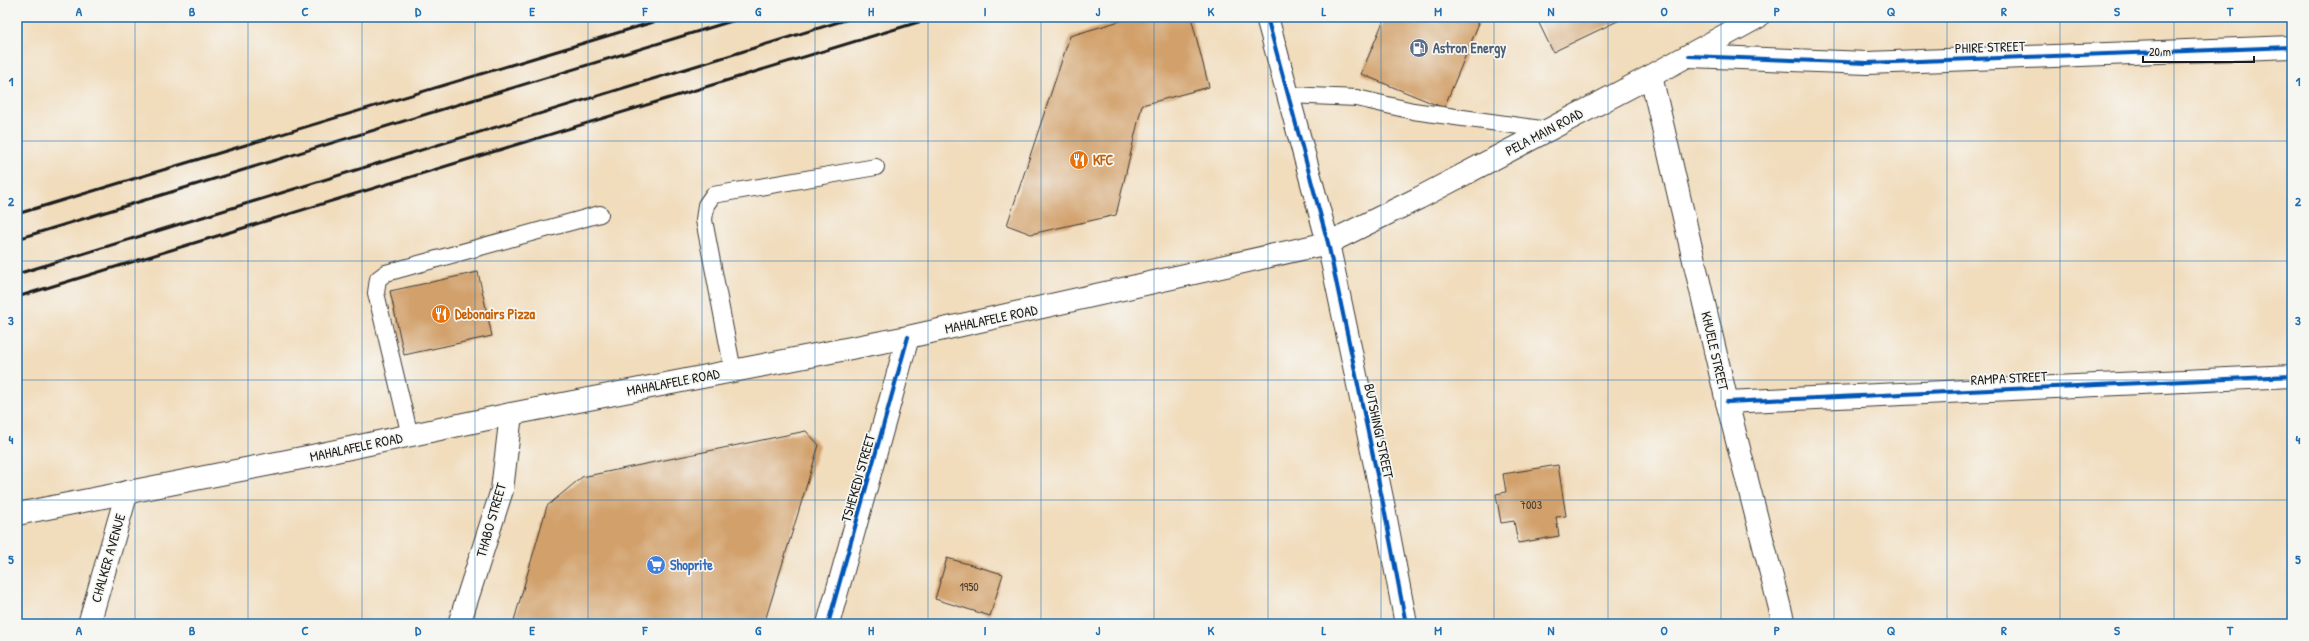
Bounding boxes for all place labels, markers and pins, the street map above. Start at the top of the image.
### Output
fuel station icon: Astron Energy [1408,37,1430,59]
place label: Astron Energy [1433,38,1506,59]
restaurant icon: KFC [1068,149,1090,171]
place label: KFC [1093,150,1114,169]
restaurant icon: Debonairs Pizza [430,303,452,325]
place label: Debonairs Pizza [455,304,535,323]
supermarket icon: Shoprite [645,554,667,576]
place label: Shoprite [670,555,713,576]

